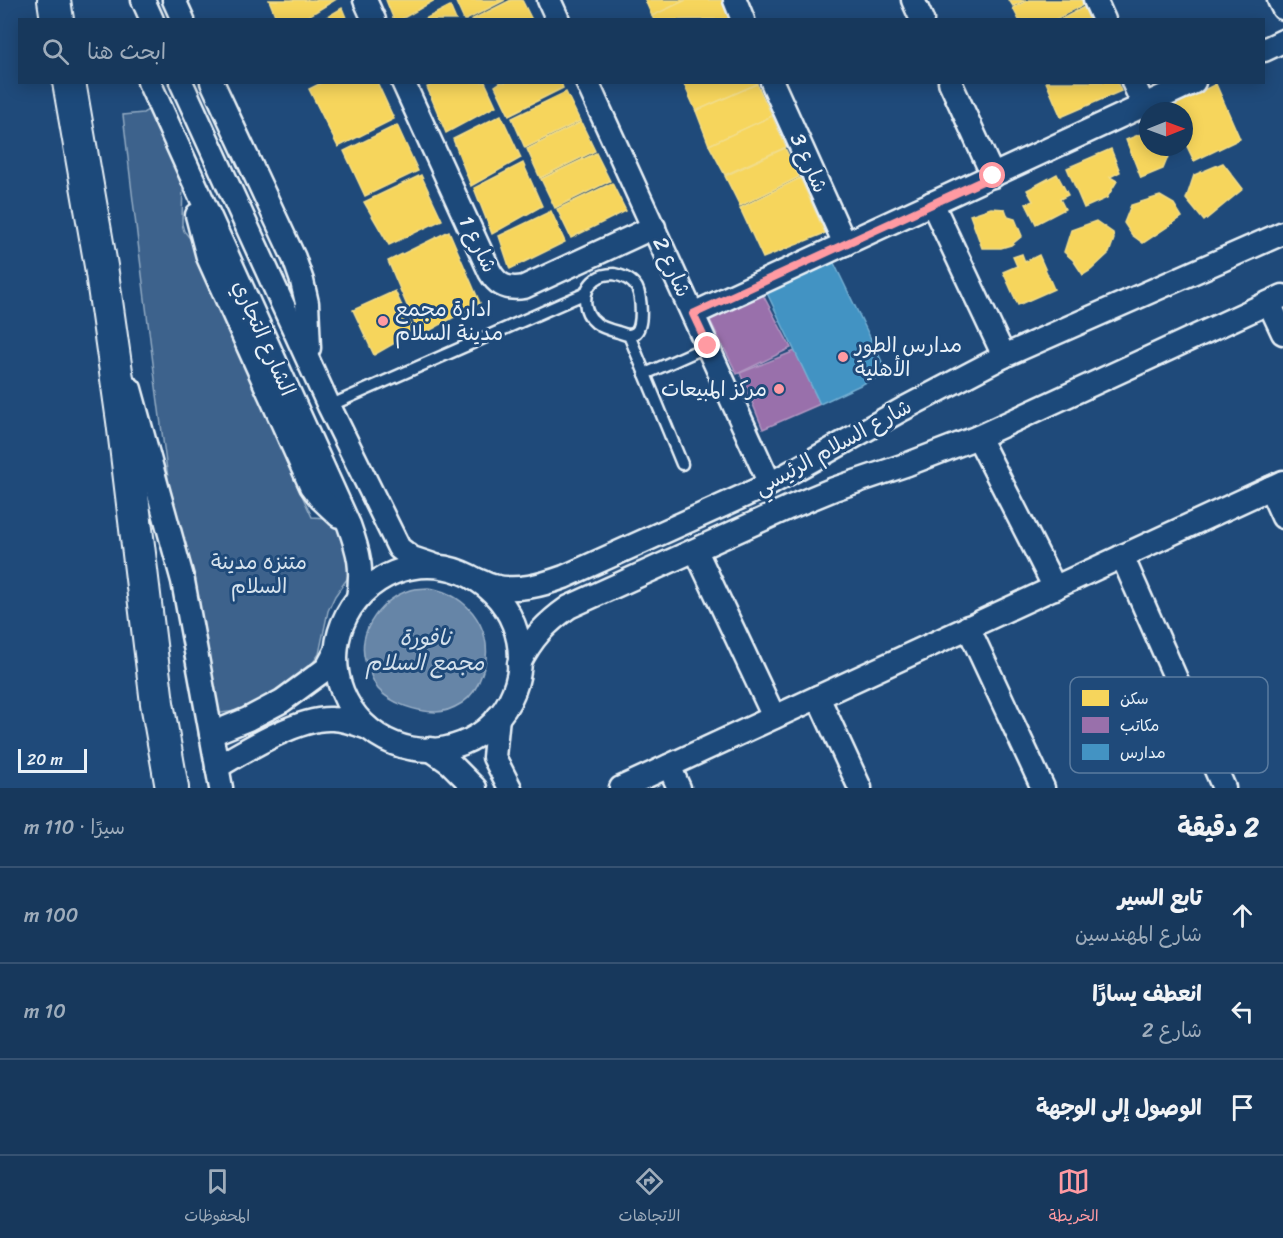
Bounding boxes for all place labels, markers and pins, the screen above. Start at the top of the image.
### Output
place label: ادارة مجمع مدينة السلام [395,290,503,352]
marker: ادارة مجمع مدينة السلام [376,314,390,328]
place label: مدارس الطور الأهلية [853,326,962,388]
marker: مدارس الطور الأهلية [836,350,850,364]
place label: مركز المبيعات [661,370,767,408]
marker: مركز المبيعات [772,382,786,396]

